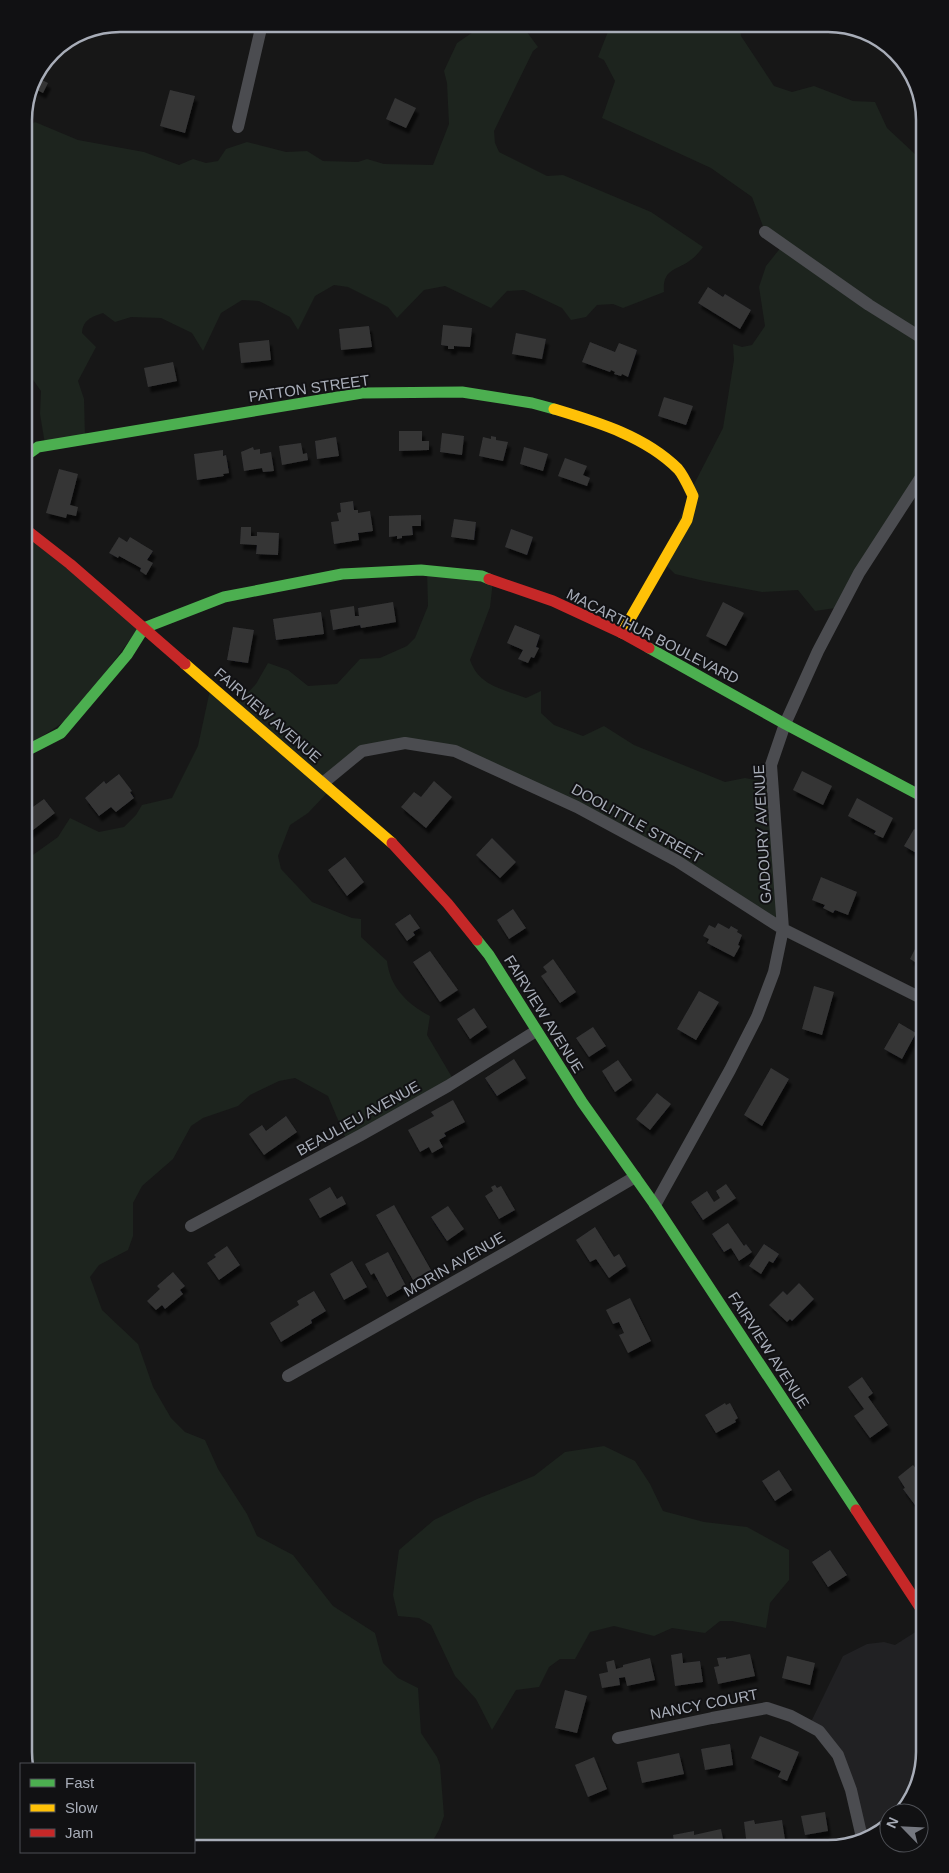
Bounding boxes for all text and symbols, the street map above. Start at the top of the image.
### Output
street label: PATTON STREET [248,371,370,405]
street label: MACARTHUR BOULEVARD [564,585,742,687]
street label: FAIRVIEW AVENUE [211,664,325,766]
street label: GADOURY AVENUE [750,764,774,904]
street label: DOOLITTLE STREET [569,780,705,866]
street label: FAIRVIEW AVENUE [501,952,587,1076]
street label: BEAULIEU AVENUE [293,1077,423,1159]
street label: MORIN AVENUE [400,1228,508,1300]
street label: FAIRVIEW AVENUE [725,1289,813,1411]
street label: NANCY COURT [649,1685,759,1723]
legend [20,1763,195,1853]
text: Fast [65,1774,95,1791]
text: Slow [65,1799,98,1816]
north arrow [879,1803,929,1853]
text: N [883,1815,901,1831]
text: Jam [65,1824,93,1841]

